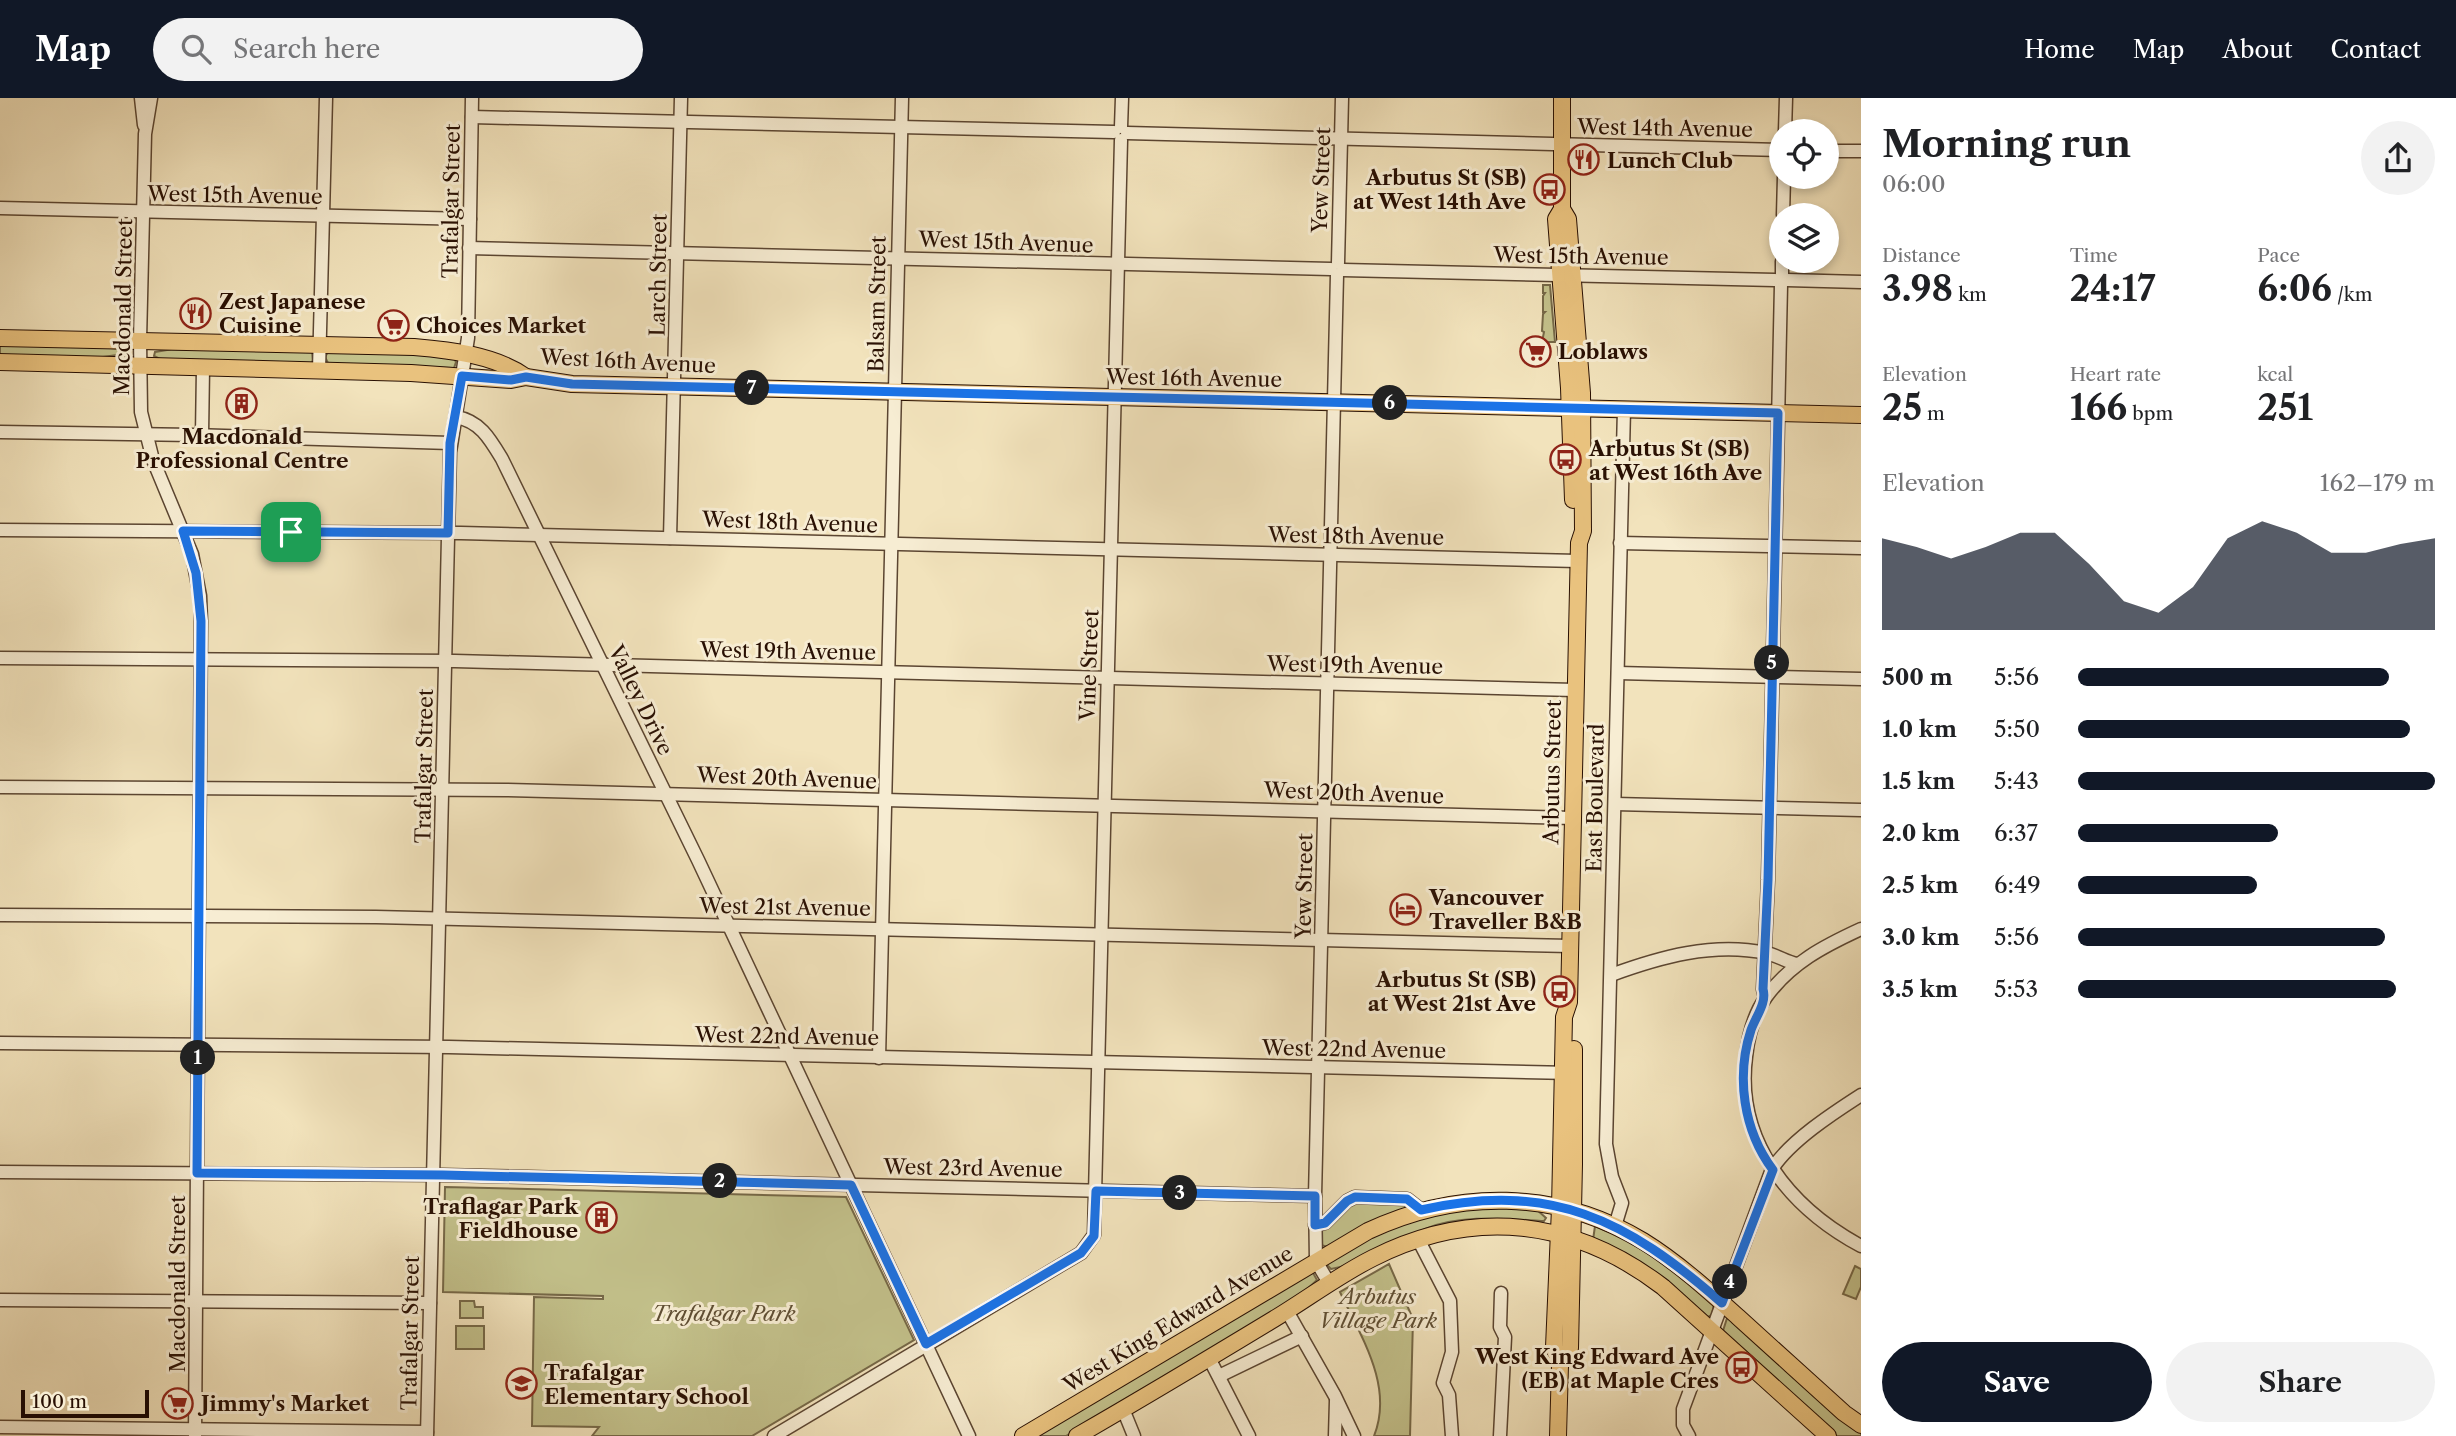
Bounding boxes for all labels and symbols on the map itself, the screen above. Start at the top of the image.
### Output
street label: West 14th Avenue [1576,114,1753,142]
street label: Trafalgar Street [437,123,465,279]
street label: Yew Street [1307,126,1335,234]
restaurant icon: Lunch Club [1567,143,1601,177]
place label: Lunch Club [1607,148,1733,173]
place label: Arbutus St (SB) at West 14th Ave [1353,165,1526,214]
bus stop icon: Arbutus St (SB) at West 14th Ave [1532,172,1566,206]
street label: West 15th Avenue [146,181,323,209]
street label: Larch Street [644,213,672,337]
street label: Macdonald Street [109,218,137,396]
street label: West 15th Avenue [917,226,1094,258]
street label: Balsam Street [863,235,891,373]
street label: West 15th Avenue [1492,242,1669,270]
place label: Zest Japanese Cuisine [219,289,366,338]
restaurant icon: Zest Japanese Cuisine [179,296,213,330]
supermarket icon: Choices Market [376,308,410,342]
place label: Choices Market [416,313,587,338]
supermarket icon: Loblaws [1518,334,1552,368]
place label: Loblaws [1558,339,1648,364]
street label: West 16th Avenue [538,344,717,378]
street label: West 16th Avenue [1105,364,1282,392]
pin: 7 [734,370,770,406]
pin: 6 [1372,386,1408,420]
building icon: Macdonald Professional Centre [225,387,259,421]
place label: Macdonald Professional Centre [135,424,349,473]
place label: Arbutus St (SB) at West 16th Ave [1588,436,1762,485]
bus stop icon: Arbutus St (SB) at West 16th Ave [1549,443,1583,477]
pin [261,502,321,562]
street label: West 18th Avenue [700,506,879,538]
street label: West 18th Avenue [1267,522,1444,550]
street label: Vine Street [1075,608,1103,722]
street label: West 19th Avenue [699,637,876,665]
street label: Valley Drive [603,640,678,759]
pin: 5 [1754,646,1790,680]
street label: West 19th Avenue [1266,651,1443,679]
street label: Trafalgar Street [410,688,438,844]
street label: Arbutus Street [1538,699,1566,846]
street label: East Boulevard [1581,723,1609,873]
street label: West 20th Avenue [695,762,878,794]
street label: West 20th Avenue [1262,777,1445,809]
street label: Yew Street [1291,832,1317,940]
place label: Vancouver Traveller B&B [1428,885,1582,934]
hotel icon: Vancouver Traveller B&B [1389,892,1423,926]
street label: West 21st Avenue [698,893,871,921]
place label: Arbutus St (SB) at West 21st Ave [1368,967,1536,1016]
bus stop icon: Arbutus St (SB) at West 21st Ave [1542,974,1576,1008]
street label: West 22nd Avenue [694,1022,879,1050]
street label: West 22nd Avenue [1261,1035,1446,1063]
pin: 1 [180,1040,216,1076]
street label: West 23rd Avenue [882,1154,1063,1182]
pin: 2 [702,1164,738,1198]
pin: 3 [1162,1176,1198,1210]
place label: Traflagar Park Fieldhouse [423,1194,579,1243]
street label: Macdonald Street [165,1195,190,1373]
building icon: Traflagar Park Fieldhouse [584,1201,618,1235]
street label: West King Edward Avenue [1058,1240,1297,1398]
street label: Trafalgar Street [396,1255,424,1411]
pin: 4 [1712,1264,1748,1300]
park label: Arbutus Village Park [1319,1284,1437,1333]
park label: Trafalgar Park [652,1301,796,1326]
place label: West King Edward Ave (EB) at Maple Cres [1474,1344,1719,1393]
bus stop icon: West King Edward Ave (EB) at Maple Cres [1725,1351,1759,1385]
place label: Trafalgar Elementary School [544,1360,749,1409]
school or university icon: Trafalgar Elementary School [504,1367,538,1401]
supermarket icon: Jimmy's Market [161,1386,195,1420]
scale bar [21,1387,149,1419]
place label: Jimmy's Market [197,1391,370,1416]

